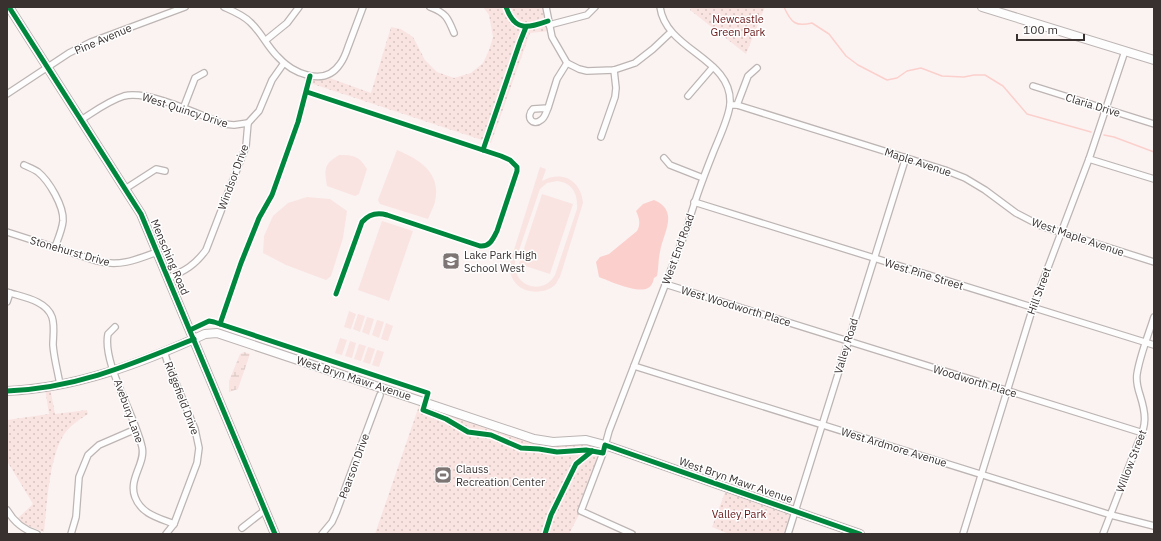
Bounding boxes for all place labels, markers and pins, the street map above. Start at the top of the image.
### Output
place label: Lake Park High School West [464,248,537,275]
school or university icon: Lake Park High School West [441,251,461,271]
place label: Clauss Recreation Center [456,462,545,489]
sports icon: Clauss Recreation Center [433,465,453,485]

